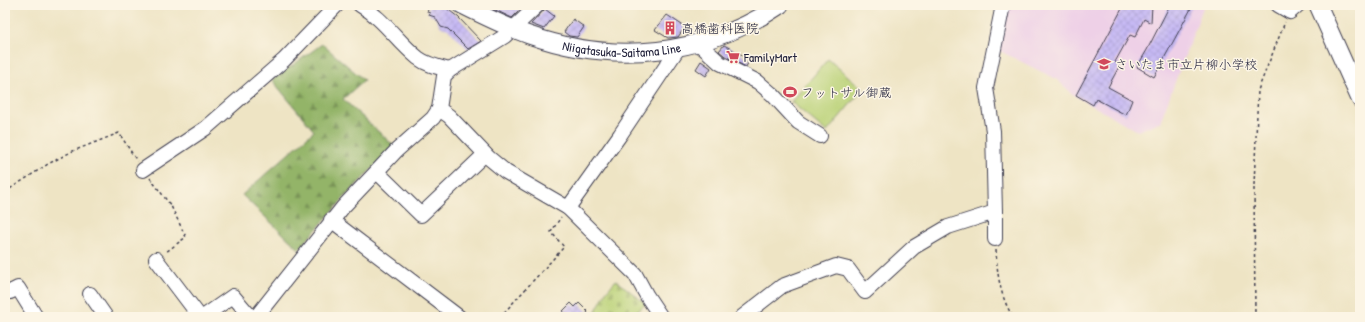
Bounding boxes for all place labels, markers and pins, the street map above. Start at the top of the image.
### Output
place label: 高橋歯科医院 [681,19,759,37]
building icon: 高橋歯科医院 [662,20,678,36]
place label: FamilyMart [743,48,798,66]
supermarket icon: FamilyMart [725,49,741,65]
place label: さいたま市立片柳小学校 [1115,55,1257,73]
school or university icon: さいたま市立片柳小学校 [1096,56,1112,72]
place label: フットサル御蔵 [801,83,891,101]
sports icon: フットサル御蔵 [782,84,798,100]

